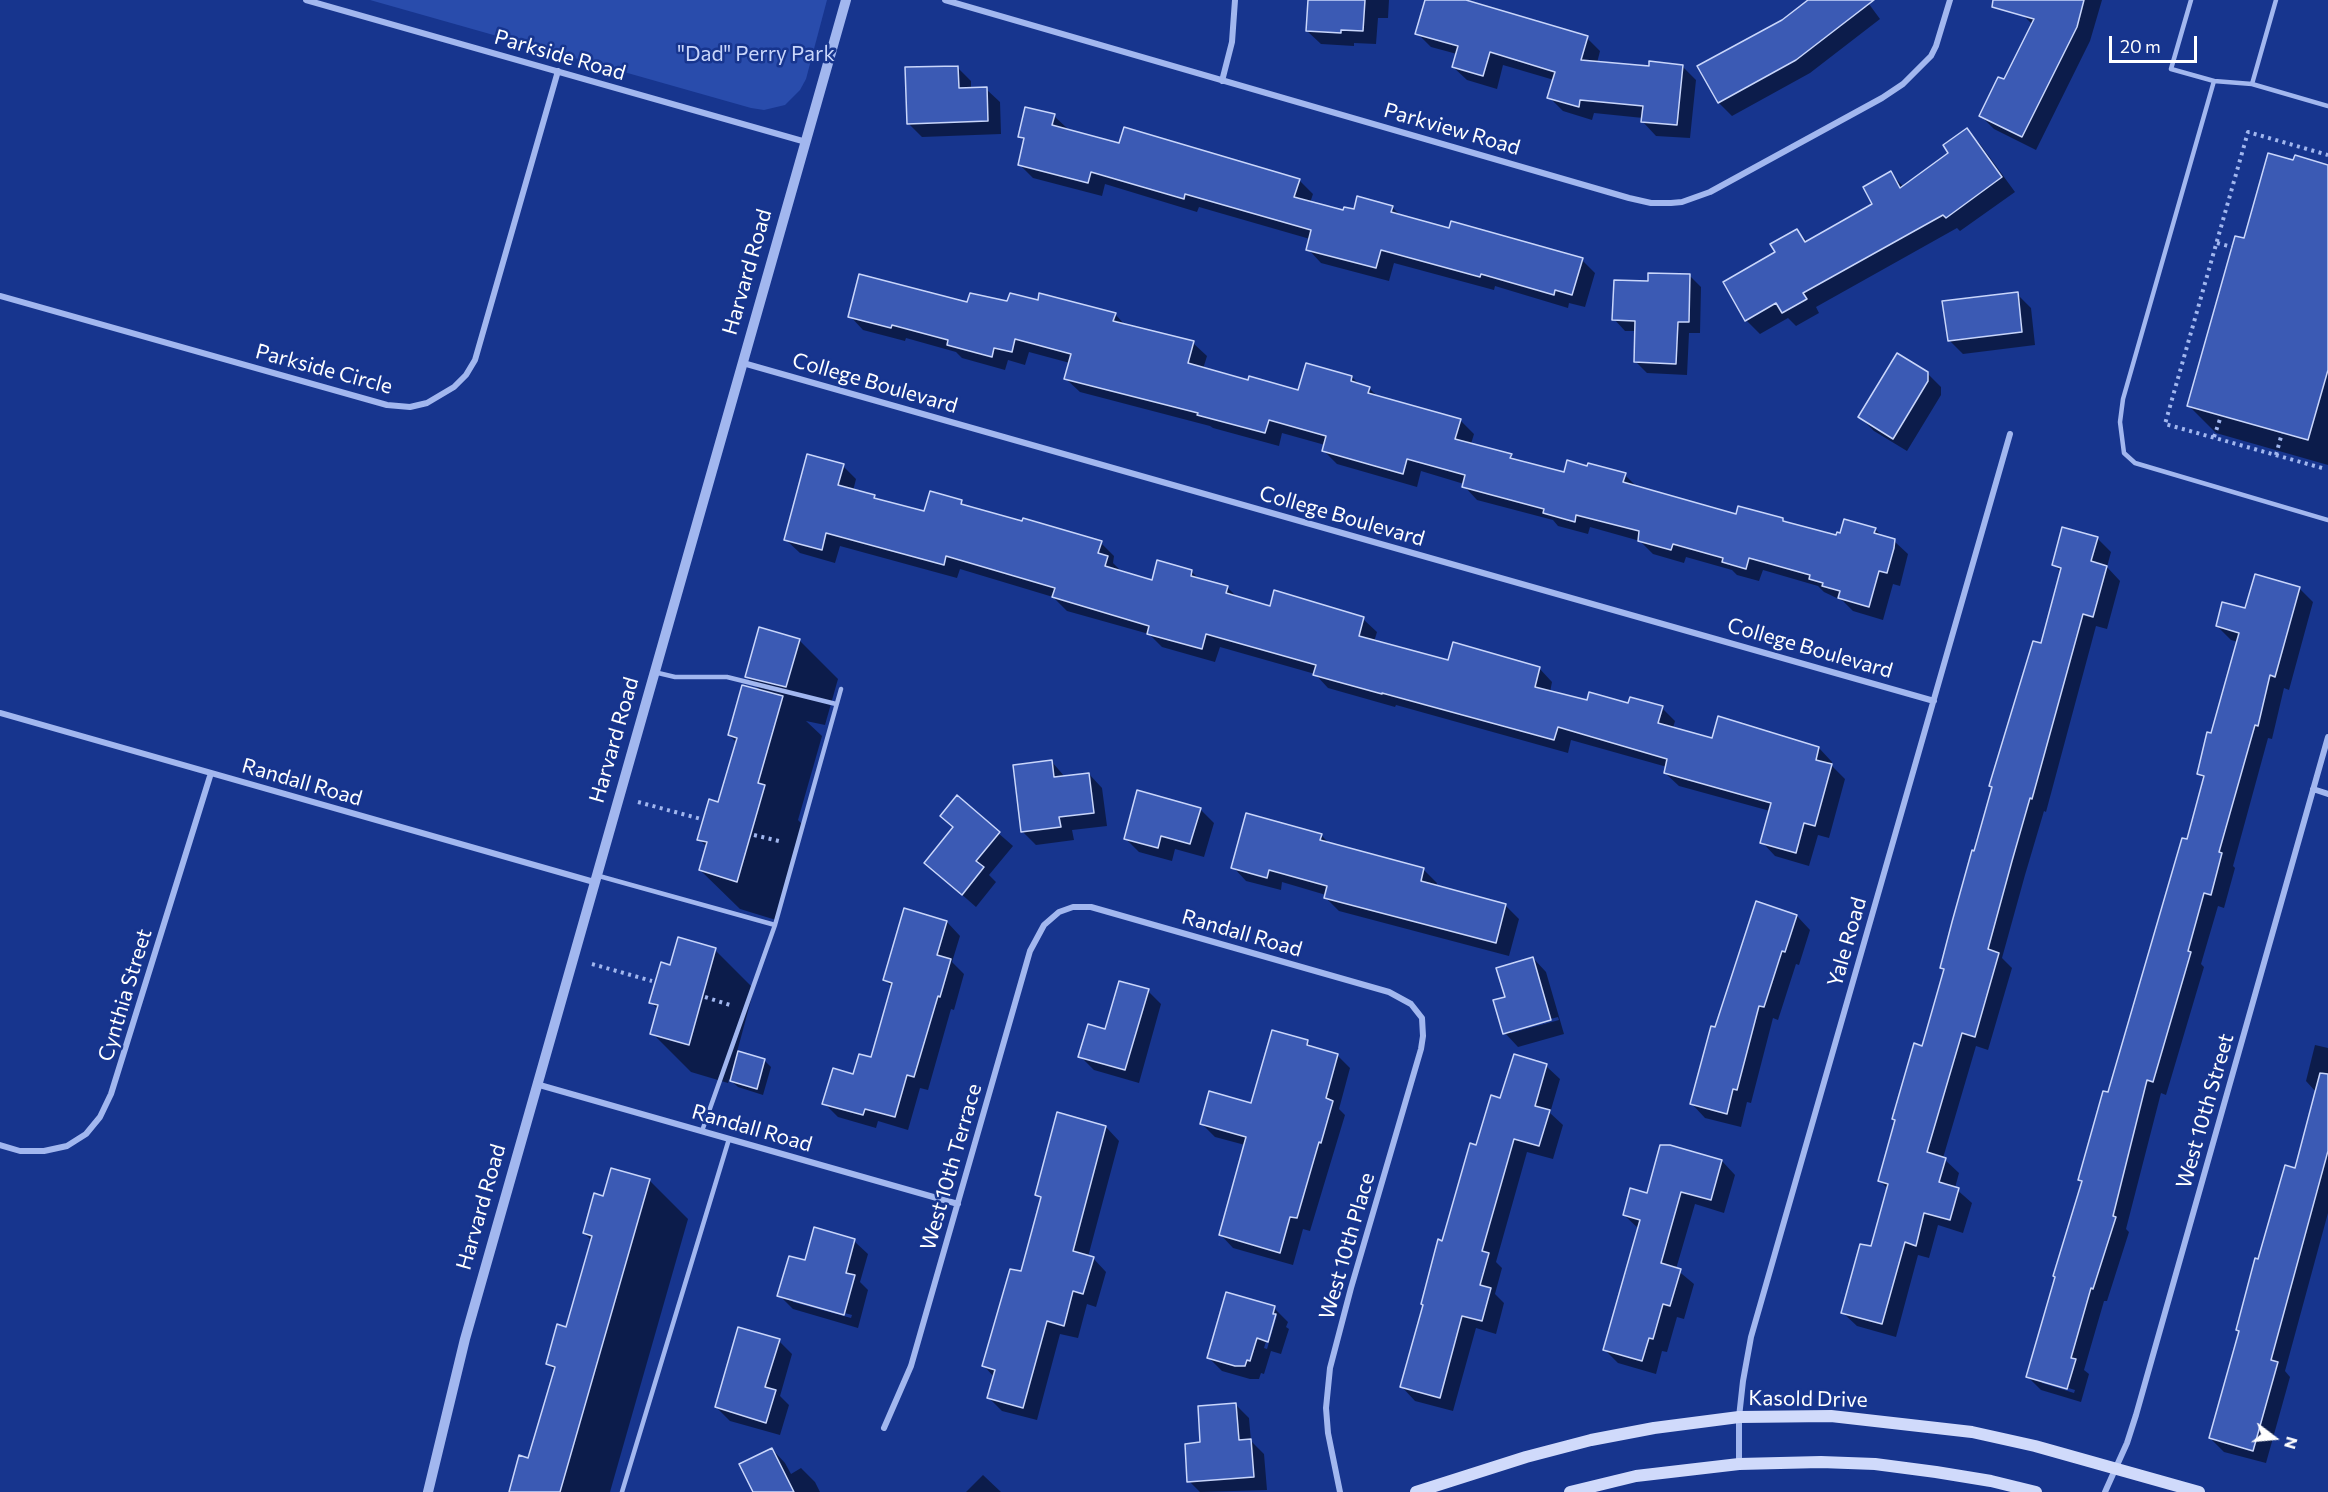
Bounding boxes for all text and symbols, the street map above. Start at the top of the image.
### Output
street label: Parkside Road [492,24,628,86]
scale bar [2112,24,2200,62]
text: 20 m [2120,35,2161,57]
park label: "Dad" Perry Park [677,41,835,67]
street label: Parkview Road [1381,97,1523,161]
street label: Harvard Road [717,206,777,338]
street label: Parkside Circle [253,339,395,399]
street label: College Boulevard [790,347,960,419]
street label: College Boulevard [1257,480,1427,552]
street label: College Boulevard [1725,612,1895,684]
street label: Harvard Road [584,674,644,806]
street label: Randall Road [239,753,365,811]
street label: Yale Road [1822,894,1872,990]
street label: Randall Road [1179,904,1305,962]
street label: Cynthia Street [93,926,157,1064]
street label: West 10th Street [2171,1031,2239,1191]
street label: West 10th Terrace [915,1081,987,1253]
street label: Randall Road [689,1099,815,1157]
street label: Harvard Road [451,1141,511,1273]
street label: West 10th Place [1314,1170,1380,1322]
street label: Kasold Drive [1748,1385,1868,1413]
north arrow [2244,1408,2304,1468]
text: N [2281,1435,2303,1451]

